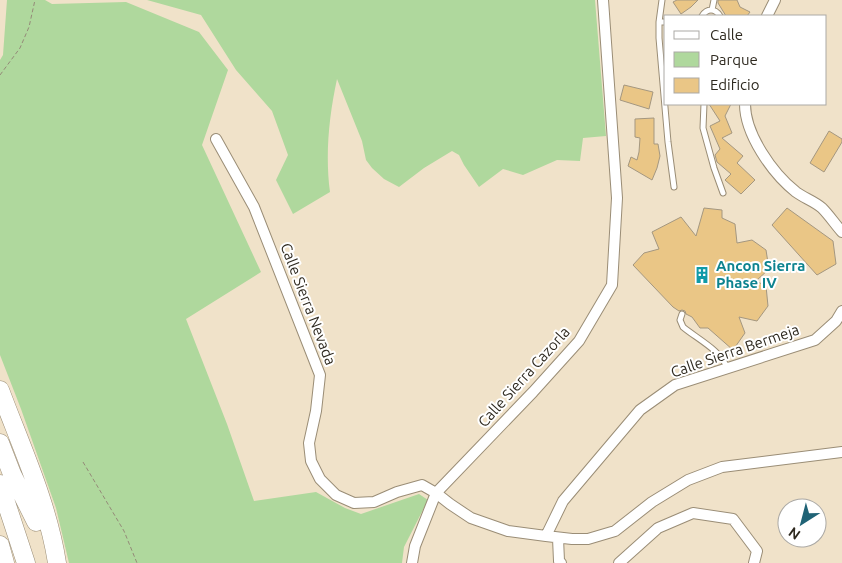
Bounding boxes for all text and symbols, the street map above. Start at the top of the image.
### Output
legend [664,15,827,105]
text: Calle [710,26,743,43]
text: Parque [710,51,758,68]
text: Edificio [710,76,759,93]
street label: Calle Sierra Nevada [277,240,340,367]
place label: Ancon Sierra Phase IV [716,257,805,291]
building icon: Ancon Sierra Phase IV [692,265,712,285]
street label: Calle Sierra Bermeja [668,321,801,381]
street label: Calle Sierra Cazorla [474,323,573,430]
north arrow [777,498,827,548]
text: N [785,524,803,543]

